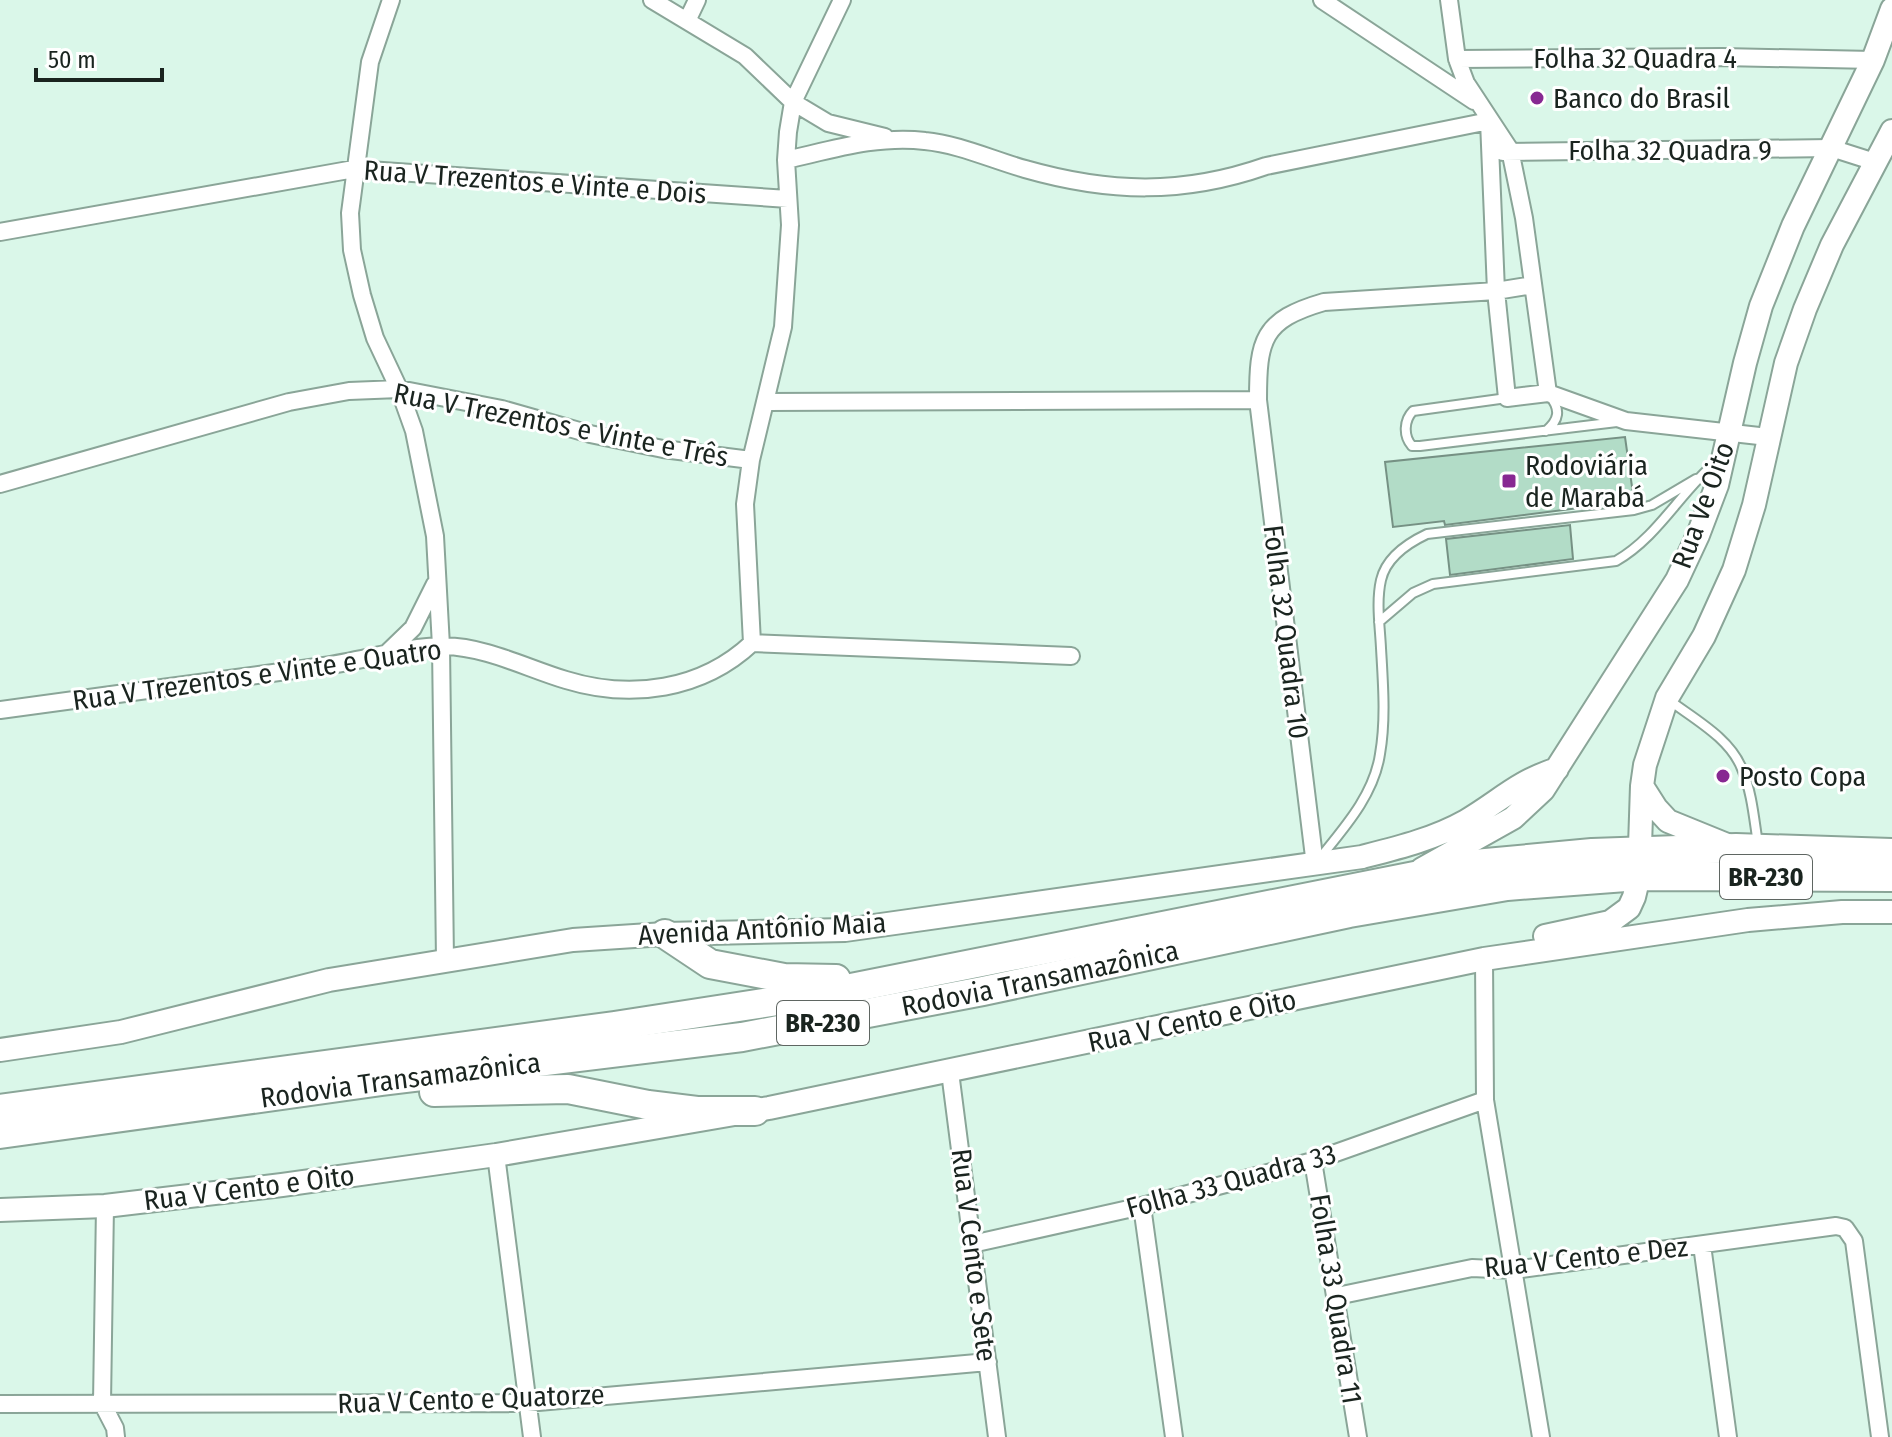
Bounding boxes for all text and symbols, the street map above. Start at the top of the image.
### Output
scale bar [36,32,162,82]
street label: Folha 32 Quadra 4 [1533,42,1737,75]
text: 50 m [48,46,96,74]
place label: Banco do Brasil [1553,82,1730,115]
marker: Banco do Brasil [1528,89,1546,107]
street label: Folha 32 Quadra 9 [1568,134,1772,167]
street label: Rua V Trezentos e Vinte e Dois [363,154,707,210]
street label: Rua V Trezentos e Vinte e Três [391,376,731,474]
street label: Rua Ve Oito [1665,437,1741,573]
place label: Rodoviária de Marabá [1525,449,1648,514]
marker: Rodoviária de Marabá [1500,472,1518,490]
street label: Folha 32 Quadra 10 [1256,523,1316,741]
street label: Rua V Trezentos e Vinte e Quatro [70,633,444,717]
place label: Posto Copa [1739,760,1866,793]
marker: Posto Copa [1714,767,1732,785]
road number: BR-230 [1720,855,1812,899]
street label: Avenida Antônio Maia [637,906,887,952]
street label: Rodovia Transamazônica [899,933,1182,1023]
street label: Rua V Cento e Oito [1085,983,1299,1059]
road number: BR-230 [777,1001,869,1045]
street label: Rodovia Transamazônica [258,1045,542,1114]
street label: Folha 33 Quadra 33 [1123,1137,1339,1225]
street label: Rua V Cento e Sete [945,1147,1003,1363]
street label: Rua V Cento e Oito [142,1159,356,1217]
street label: Folha 33 Quadra 11 [1303,1192,1369,1406]
street label: Rua V Cento e Dez [1482,1230,1690,1284]
street label: Rua V Cento e Quatorze [337,1378,605,1420]

